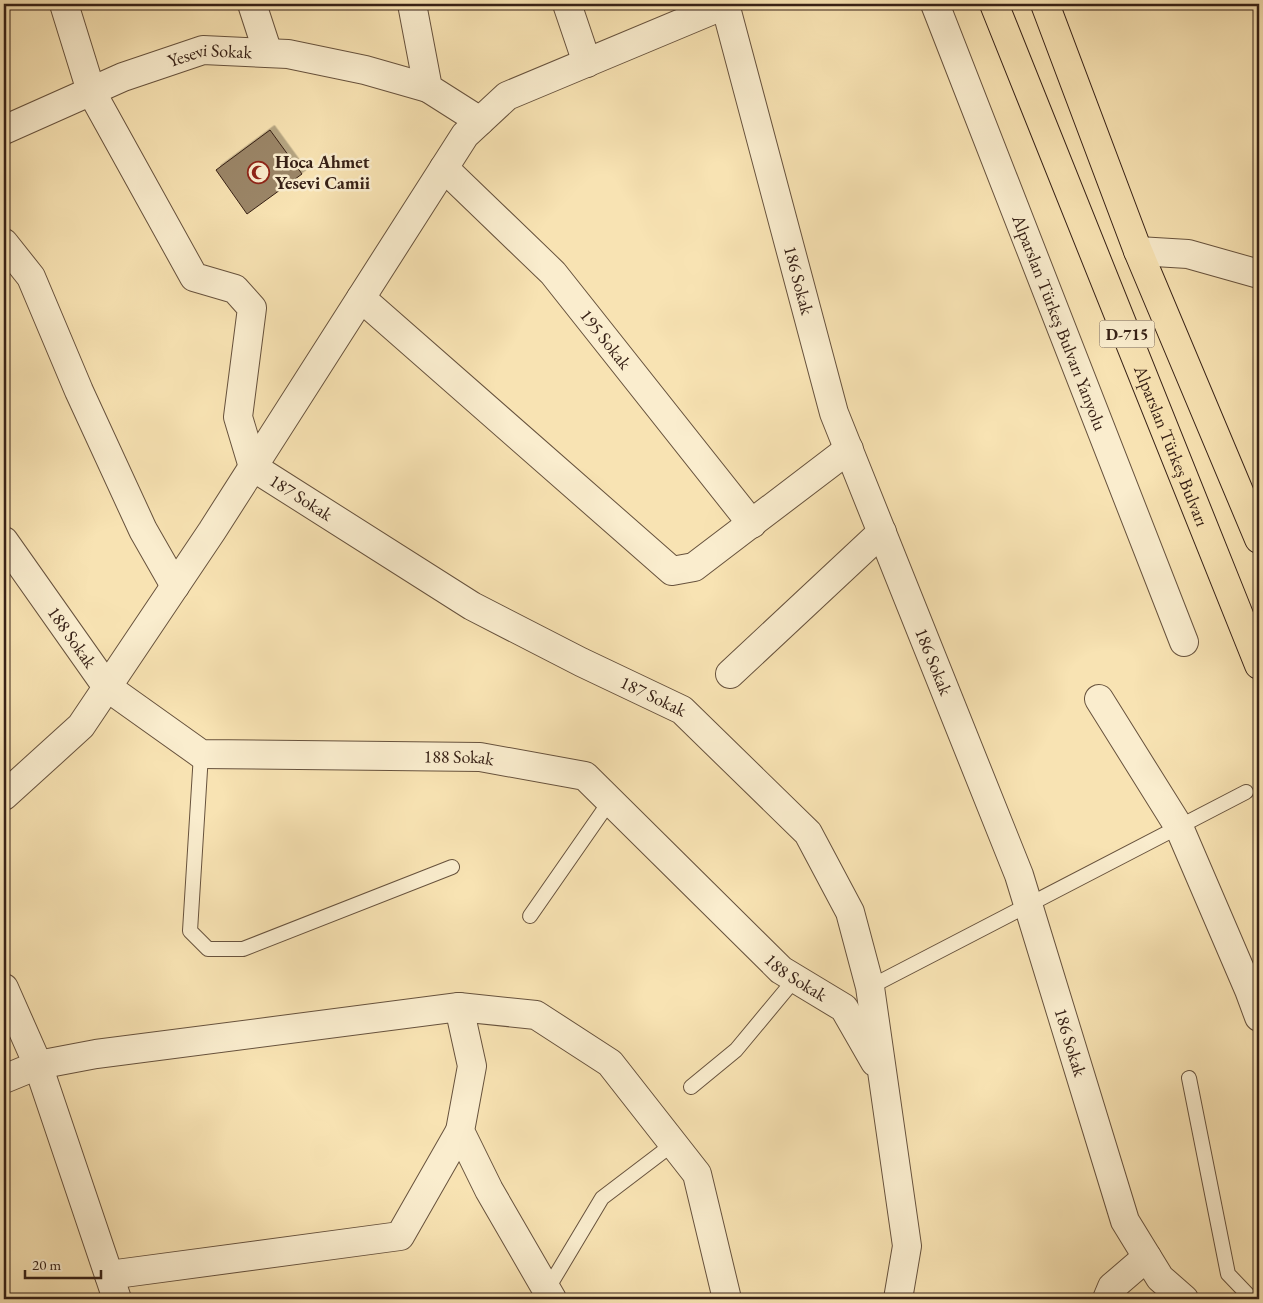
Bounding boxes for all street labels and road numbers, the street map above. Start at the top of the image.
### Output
street label: Yesevi Sokak [165,38,253,72]
street label: Alparslan Türkeş Bulvarı Yanyolu [1007,210,1112,434]
street label: 186 Sokak [779,243,819,318]
street label: 195 Sokak [575,304,637,374]
road number: D-715 [1100,320,1154,348]
street label: Alparslan Türkeş Bulvarı [1129,361,1214,530]
street label: 187 Sokak [265,468,338,526]
street label: 188 Sokak [43,602,103,673]
street label: 186 Sokak [910,624,958,699]
street label: 187 Sokak [617,670,691,722]
street label: 188 Sokak [423,744,497,770]
street label: 188 Sokak [760,948,832,1006]
street label: 186 Sokak [1049,1005,1092,1080]

